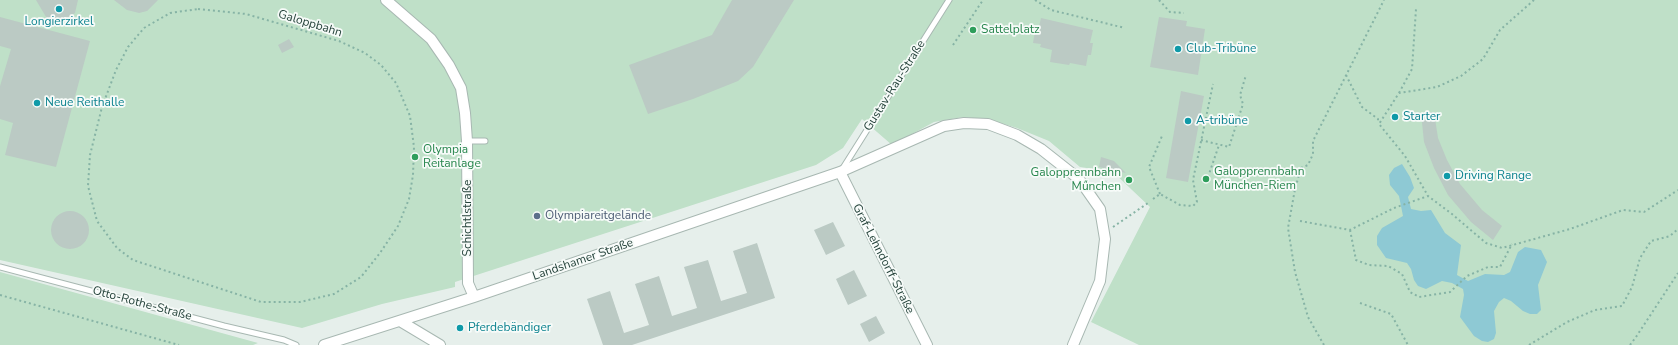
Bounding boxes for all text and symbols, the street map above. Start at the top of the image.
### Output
marker: Longierzirkel [54,4,64,14]
street label: Galoppbahn [276,7,344,41]
place label: Longierzirkel [25,15,93,29]
place label: Sattelplatz [981,23,1040,37]
marker: Sattelplatz [968,25,978,35]
street label: Gustav-Rau-Straße [861,38,929,134]
place label: Club-Tribüne [1186,42,1256,56]
marker: Club-Tribüne [1173,44,1183,54]
place label: Neue Reithalle [45,96,124,110]
marker: Neue Reithalle [32,98,42,108]
place label: Starter [1403,110,1440,124]
marker: Starter [1390,112,1400,122]
place label: A-tribüne [1196,114,1248,128]
marker: A-tribüne [1183,116,1193,126]
place label: Olympia Reitanlage [423,143,481,171]
marker: Olympia Reitanlage [410,152,420,162]
place label: Galopprennbahn München-Riem [1214,165,1304,193]
place label: Galopprennbahn Műnchen [1031,166,1121,194]
place label: Driving Range [1455,169,1531,183]
marker: Driving Range [1442,171,1452,181]
marker: Galopprennbahn München-Riem [1201,174,1211,184]
marker: Galopprennbahn Műnchen [1124,175,1134,185]
street label: Schichtlstraße [461,180,475,256]
street label: Graf-Lehndorff-Straße [849,202,917,316]
place label: Olympiareitgelände [545,209,651,223]
marker: Olympiareitgelände [532,211,542,221]
street label: Landshamer Straße [531,236,635,284]
street label: Otto-Rothe-Straße [91,284,193,324]
place label: Pferdebändiger [468,321,551,335]
marker: Pferdebändiger [455,323,465,333]

